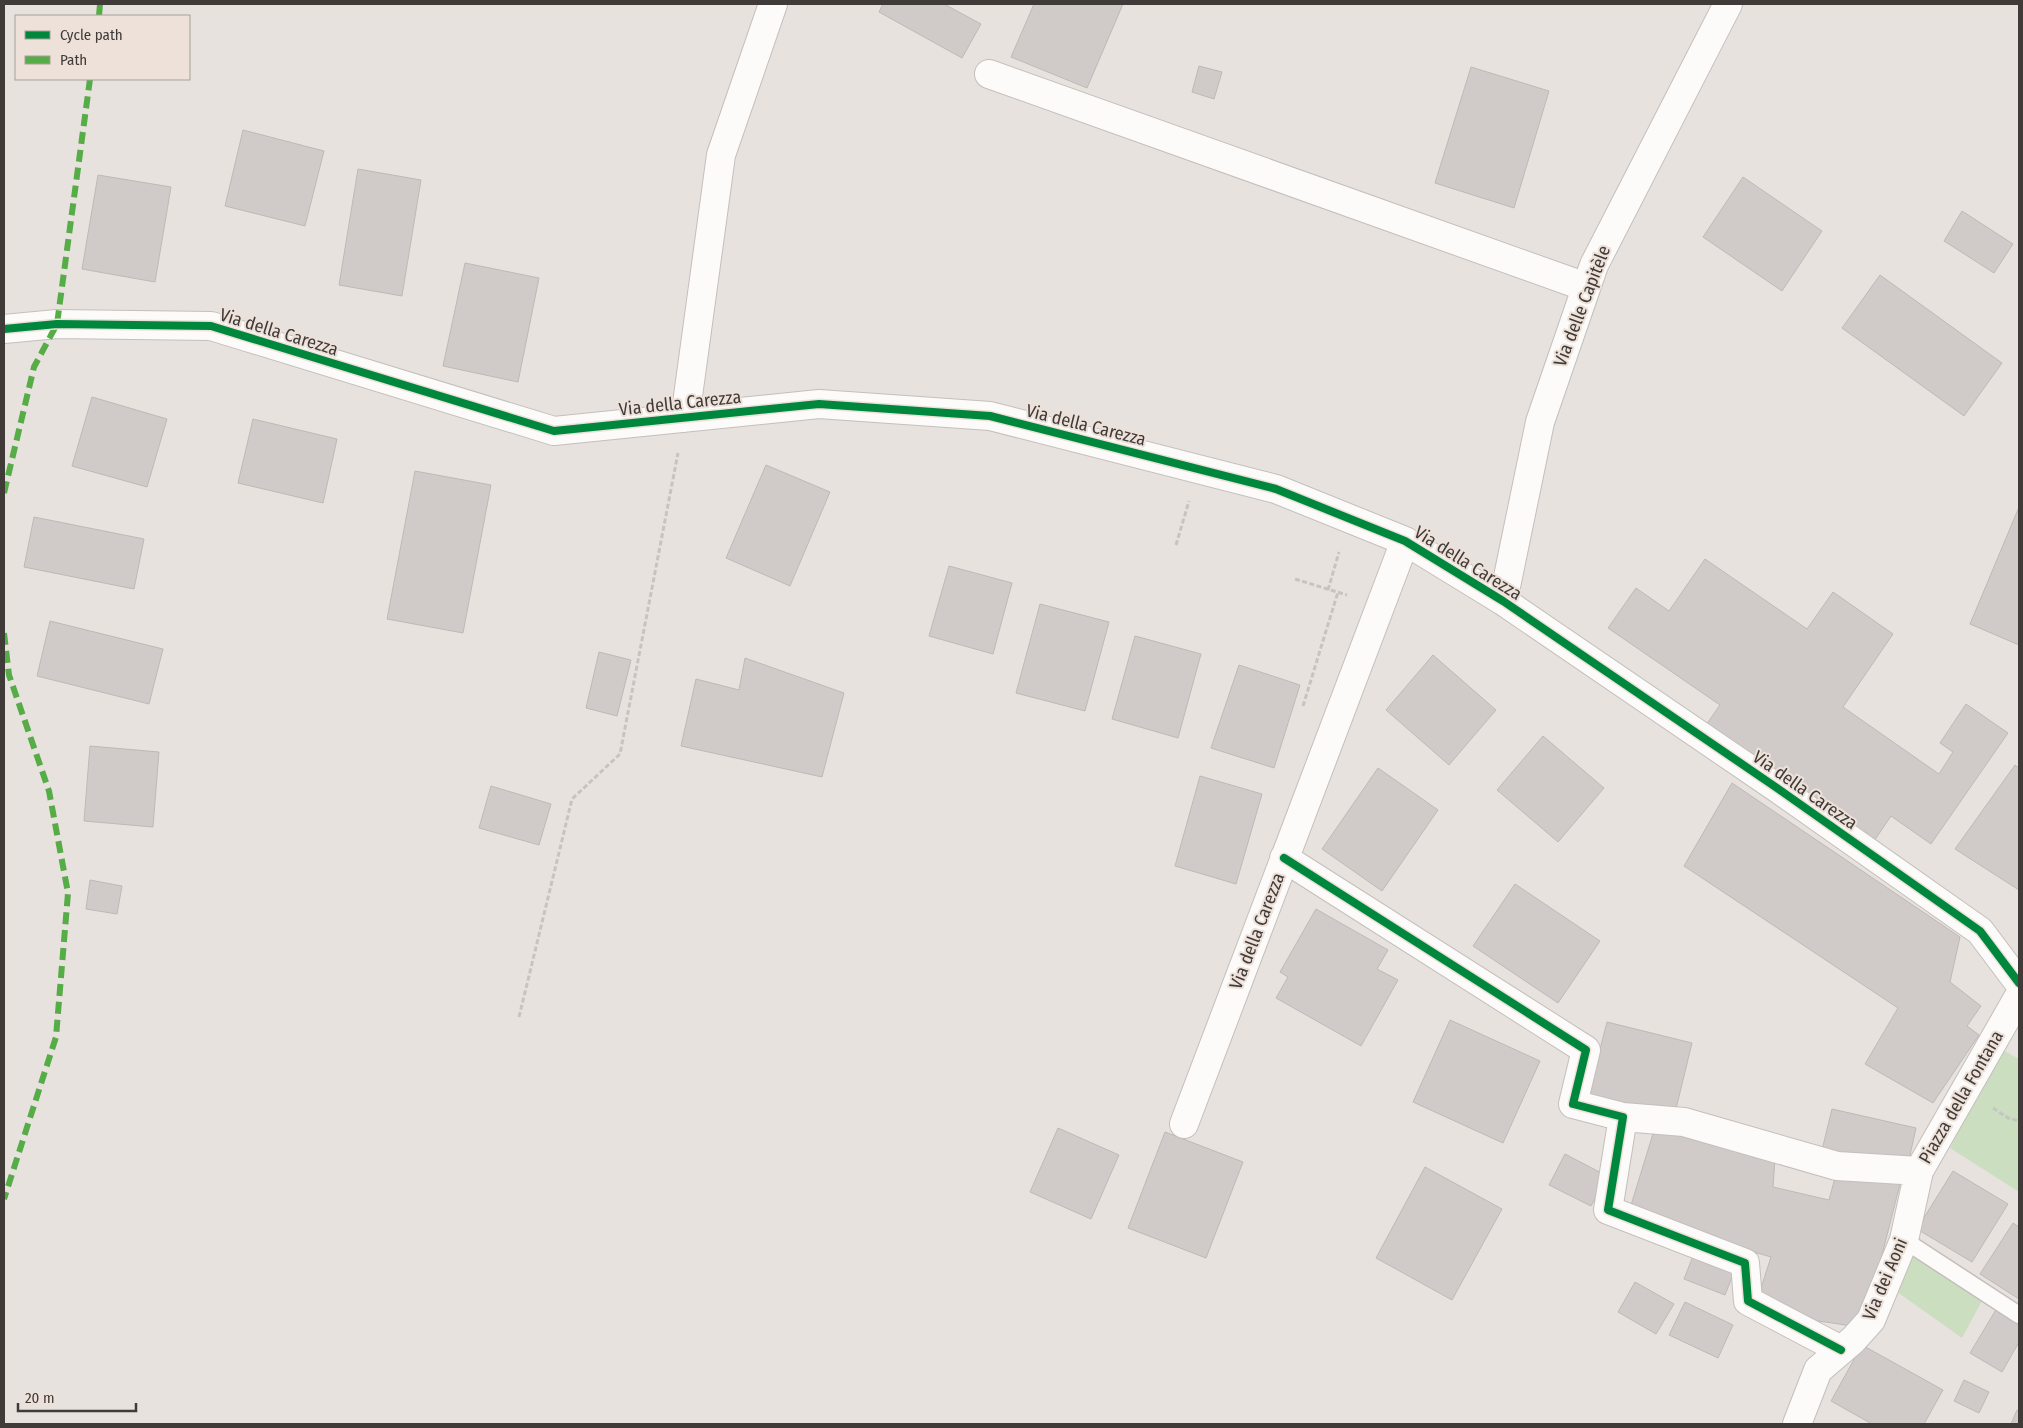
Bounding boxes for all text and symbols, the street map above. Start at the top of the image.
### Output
legend [15,15,190,80]
text: Cycle path [60,26,123,44]
text: Path [60,51,87,69]
street label: Via delle Capitèle [1549,242,1615,370]
street label: Via della Carezza [217,304,341,361]
street label: Via della Carezza [618,386,742,420]
street label: Via della Carezza [1024,399,1148,451]
street label: Via della Carezza [1410,521,1526,605]
street label: Via della Carezza [1748,746,1862,834]
street label: Via della Carezza [1225,870,1289,992]
street label: Piazza della Fontana [1914,1026,2008,1167]
street label: Via dei Aoni [1858,1235,1912,1323]
scale bar [18,1380,135,1412]
text: 20 m [25,1389,55,1407]

